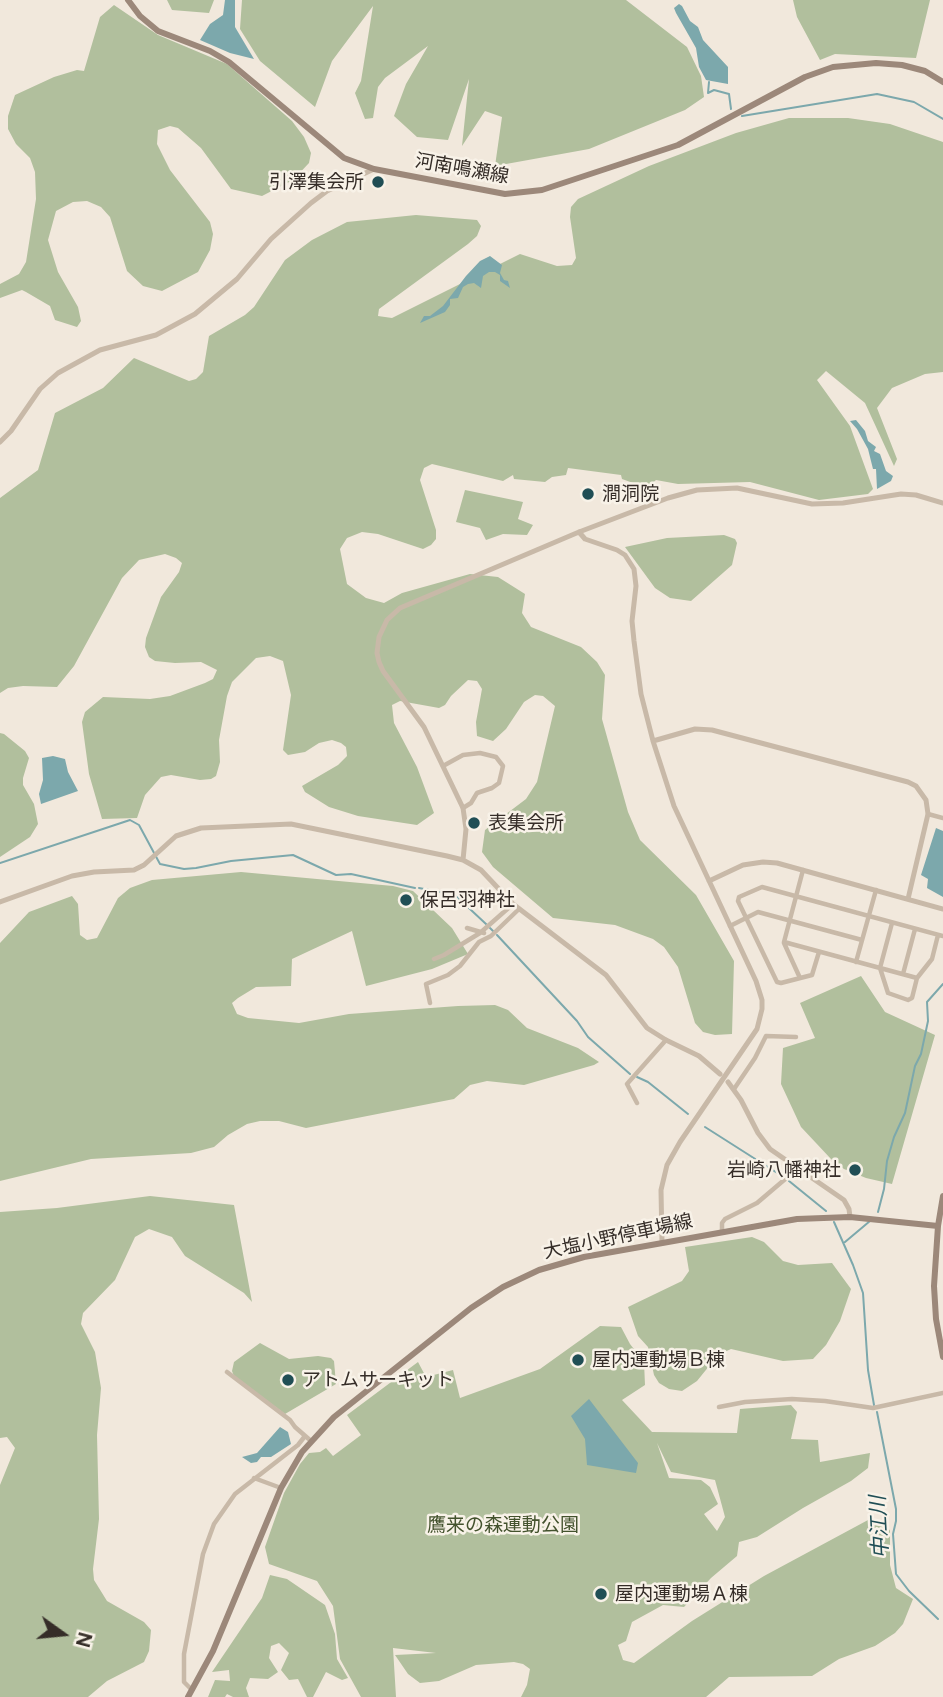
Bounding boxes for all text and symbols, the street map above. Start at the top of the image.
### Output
street label: 河南鳴瀬線 [413,150,511,188]
place label: 引澤集会所 [269,171,364,193]
marker: 引澤集会所 [370,174,386,190]
place label: 澗洞院 [602,483,659,505]
marker: 澗洞院 [580,486,596,502]
place label: 表集会所 [488,812,564,834]
marker: 表集会所 [466,815,482,831]
place label: 保呂羽神社 [420,889,515,911]
marker: 保呂羽神社 [398,892,414,908]
place label: 岩崎八幡神社 [727,1159,841,1181]
marker: 岩崎八幡神社 [847,1162,863,1178]
street label: 大塩小野停車場線 [541,1210,695,1264]
place label: 屋内運動場Ｂ棟 [592,1349,725,1371]
marker: 屋内運動場Ｂ棟 [570,1352,586,1368]
place label: アトムサーキット [302,1369,454,1391]
marker: アトムサーキット [280,1372,296,1388]
water label: 中江川 [866,1495,894,1559]
park label: 鷹来の森運動公園 [427,1514,579,1536]
place label: 屋内運動場Ａ棟 [615,1583,748,1605]
marker: 屋内運動場Ａ棟 [593,1586,609,1602]
north arrow [28,1599,98,1669]
text: N [71,1629,97,1650]

